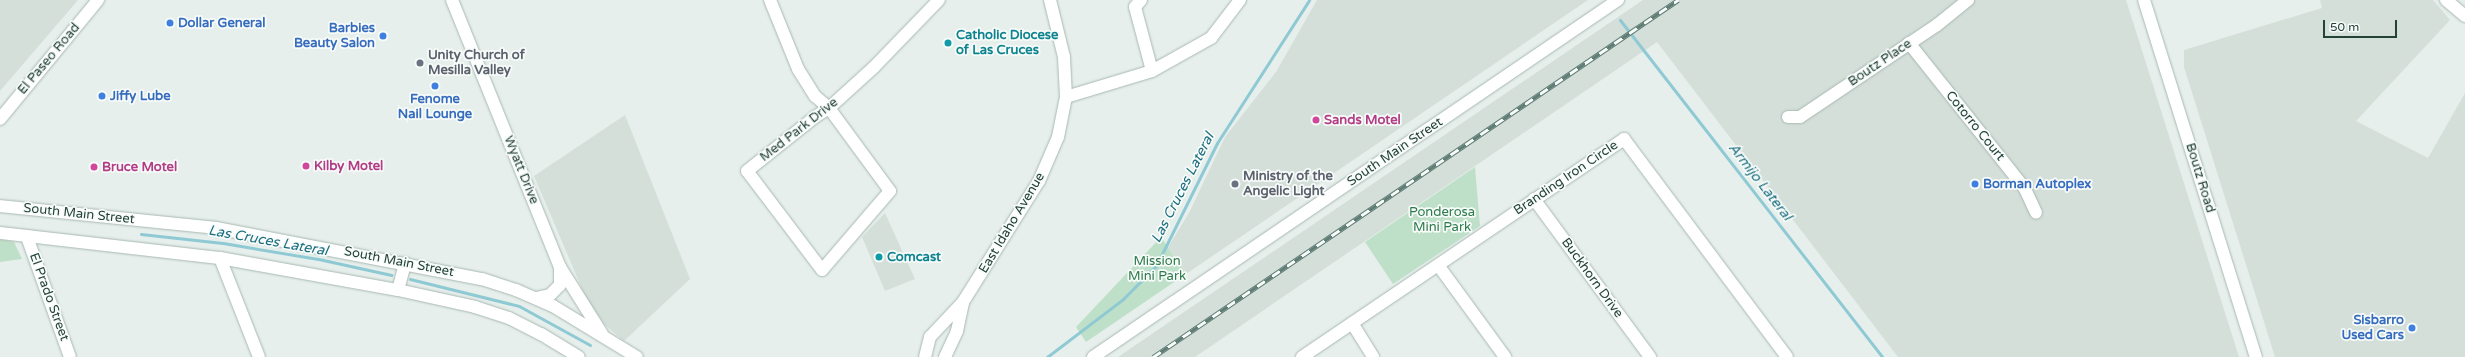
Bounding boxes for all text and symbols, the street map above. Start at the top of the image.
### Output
scale bar [2325,12,2399,38]
place label: Dollar General [178,15,266,31]
marker: Dollar General [165,18,175,28]
street label: El Paseo Road [15,20,83,98]
text: 50 m [2330,20,2359,34]
place label: Barbies Beauty Salon [294,21,375,52]
place label: Catholic Diocese of Las Cruces [956,28,1058,59]
marker: Barbies Beauty Salon [378,31,388,41]
street label: Boutz Place [1845,36,1915,90]
marker: Catholic Diocese of Las Cruces [943,38,953,48]
place label: Unity Church of Mesilla Valley [428,48,525,79]
marker: Unity Church of Mesilla Valley [415,58,425,68]
marker: Fenome Nail Lounge [430,81,440,91]
place label: Jiffy Lube [110,88,171,104]
street label: Cotorro Court [1942,88,2008,164]
marker: Jiffy Lube [97,91,107,101]
place label: Fenome Nail Lounge [398,92,472,123]
street label: Med Park Drive [757,95,841,165]
place label: Sands Motel [1324,112,1401,128]
street label: South Main Street [1344,114,1446,190]
marker: Sands Motel [1311,115,1321,125]
water label: Las Cruces Lateral [1148,130,1218,246]
street label: Wyatt Drive [500,134,542,206]
street label: Branding Iron Circle [1511,137,1621,219]
water label: Armijo Lateral [1725,140,1795,224]
street label: Boutz Road [2182,141,2218,215]
place label: Kilby Motel [314,158,383,174]
place label: Bruce Motel [102,159,177,175]
marker: Kilby Motel [301,161,311,171]
marker: Bruce Motel [89,162,99,172]
place label: Ministry of the Angelic Light [1243,169,1333,200]
street label: East Idaho Avenue [976,170,1048,276]
place label: Borman Autoplex [1983,176,2091,192]
marker: Ministry of the Angelic Light [1230,179,1240,189]
marker: Borman Autoplex [1970,179,1980,189]
street label: South Main Street [23,200,135,228]
park label: Ponderosa Mini Park [1409,205,1475,236]
water label: Las Cruces Lateral [207,222,329,260]
street label: Buckhorn Drive [1558,235,1626,321]
street label: South Main Street [343,244,455,280]
place label: Comcast [887,249,941,265]
street label: El Prado Street [26,251,72,343]
marker: Comcast [874,252,884,262]
park label: Mission Mini Park [1128,254,1186,285]
place label: Sisbarro Used Cars [2342,313,2404,344]
marker: Sisbarro Used Cars [2407,323,2417,333]

